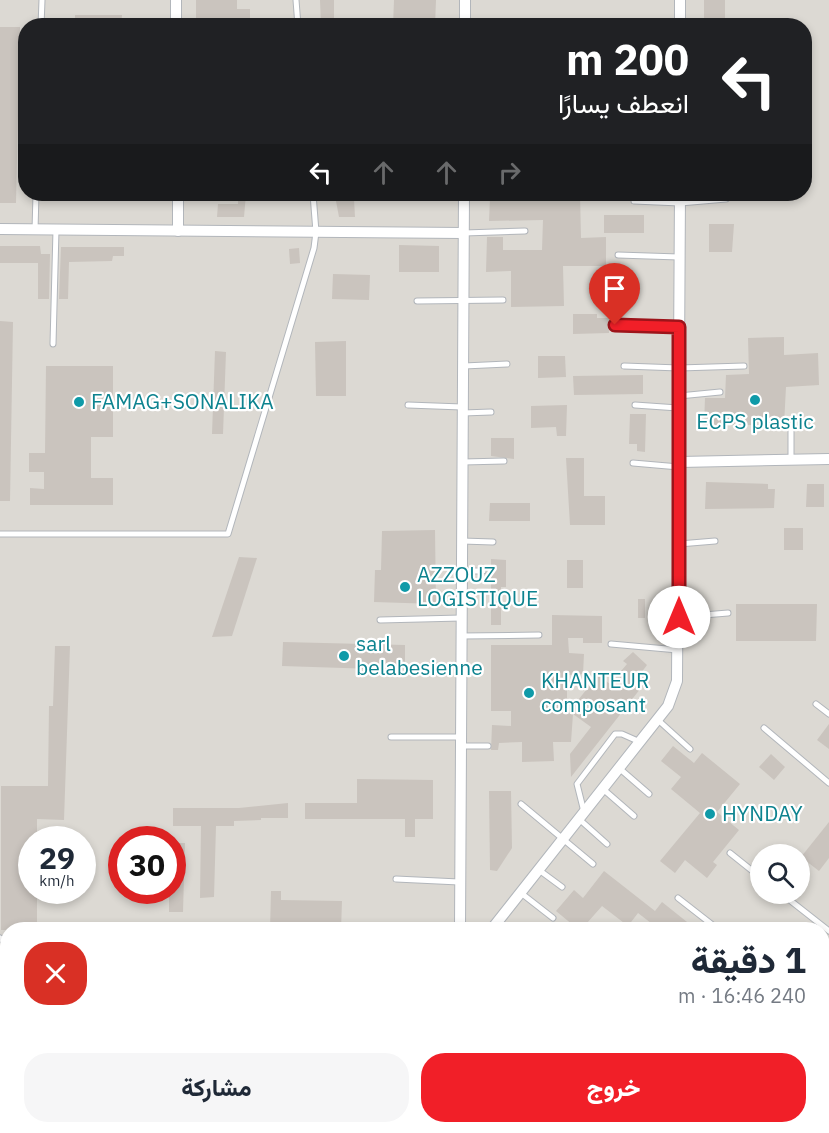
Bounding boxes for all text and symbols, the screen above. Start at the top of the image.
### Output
text: 200 m [566,32,689,87]
icon: left [710,42,788,120]
text: انعطف يسارًا [558,85,689,120]
icon: left [304,156,337,189]
icon: ahead [367,156,400,189]
icon: ahead [430,156,463,189]
icon: right [493,156,526,189]
pin [589,263,640,325]
icon: arrive [598,272,631,305]
place label: FAMAG+SONALIKA [91,387,274,415]
marker: ECPS plastic [748,393,762,407]
marker: FAMAG+SONALIKA [72,395,86,409]
place label: ECPS plastic [696,407,814,435]
place label: AZZOUZ LOGISTIQUE [417,560,538,612]
marker: AZZOUZ LOGISTIQUE [398,580,412,594]
position arrow [647,585,711,649]
place label: sarl belabesienne [356,629,483,681]
marker: sarl belabesienne [337,649,351,663]
place label: KHANTEUR composant [541,666,649,718]
marker: KHANTEUR composant [522,686,536,700]
place label: HYNDAY [722,799,803,827]
marker: HYNDAY [703,807,717,821]
speed limit sign: 30 [108,826,186,904]
text: 29 [39,838,75,877]
map controls [750,844,810,904]
button: search [750,844,810,904]
text: km/h [39,871,75,890]
text: 1 دقيقة [691,936,806,983]
button: close [24,942,87,1005]
text: 240 m · 16:46 [678,982,806,1009]
button: مشاركة [24,1053,409,1122]
button: خروج [421,1053,806,1122]

